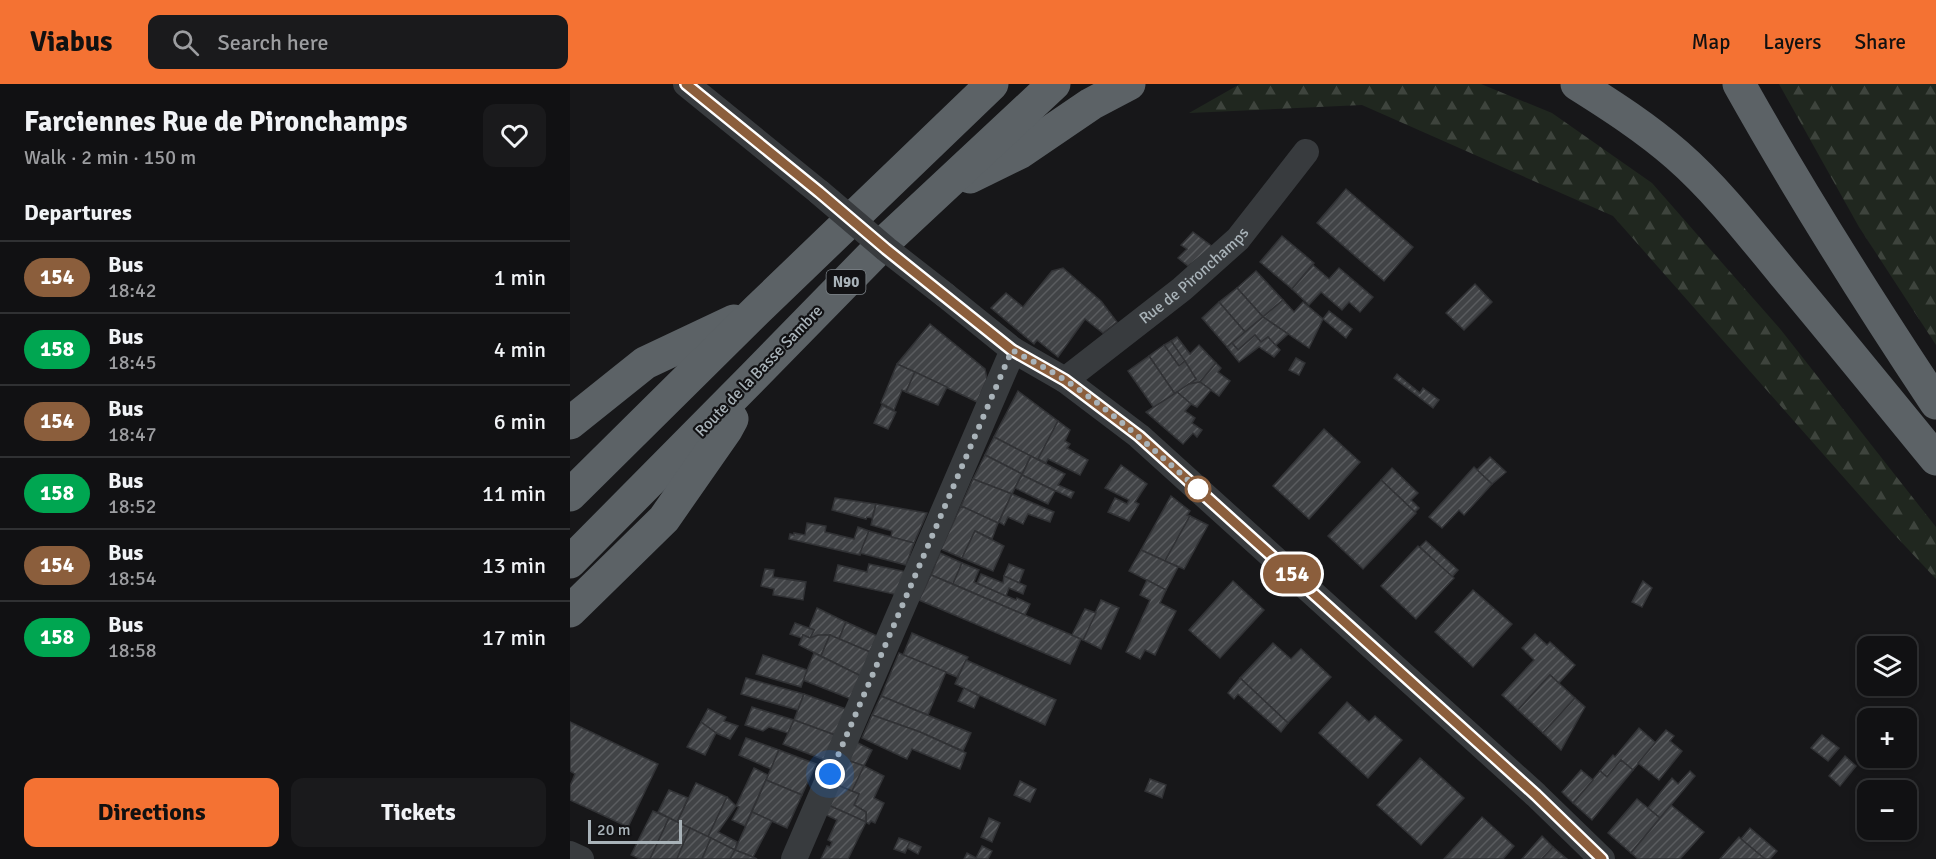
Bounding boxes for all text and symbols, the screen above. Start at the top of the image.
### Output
search box [148,15,568,69]
text: Viabus [30,25,112,59]
icon: search [169,26,202,59]
text: Search here [217,29,328,56]
text: Map [1692,29,1730,55]
text: Layers [1763,29,1821,55]
text: Share [1854,29,1906,55]
button: heart [483,104,546,167]
text: Farciennes Rue de Pironchamps [24,105,408,139]
text: Walk · 2 min · 150 m [24,145,196,170]
text: Departures [24,199,132,226]
street label: Rue de Pironchamps [1135,224,1253,328]
text: Bus [108,251,143,278]
text: 154 [40,264,74,290]
text: 1 min [494,264,546,291]
road number: N90 [826,270,866,294]
text: 18:42 [108,278,157,303]
street label: Route de la Basse Sambre [691,301,827,441]
text: Bus [108,323,143,350]
text: 158 [40,336,74,362]
text: 4 min [494,336,546,363]
text: 18:45 [108,350,157,375]
text: Bus [108,395,143,422]
text: 154 [40,408,74,434]
text: 6 min [494,408,546,435]
text: 18:47 [108,422,157,447]
text: Bus [108,467,143,494]
unlabelled marker [1185,476,1211,502]
text: 158 [40,480,74,506]
text: 11 min [482,480,546,507]
text: 18:52 [108,494,157,519]
text: Bus [108,539,143,566]
text: 154 [40,552,74,578]
text: 13 min [482,552,546,579]
line badge: 154 [1258,554,1326,594]
text: 154 [1275,561,1309,587]
text: 18:54 [108,566,157,591]
text: Bus [108,611,143,638]
text: 158 [40,624,74,650]
text: 17 min [482,624,546,651]
map controls [1857,636,1917,840]
button: layers [1857,636,1917,696]
text: 18:58 [108,638,157,663]
button: + [1857,708,1917,768]
your location [815,759,845,789]
button: Directions [24,778,279,847]
button: Tickets [291,778,546,847]
button: − [1857,780,1917,840]
scale bar [588,817,682,844]
text: 20 m [597,820,631,840]

